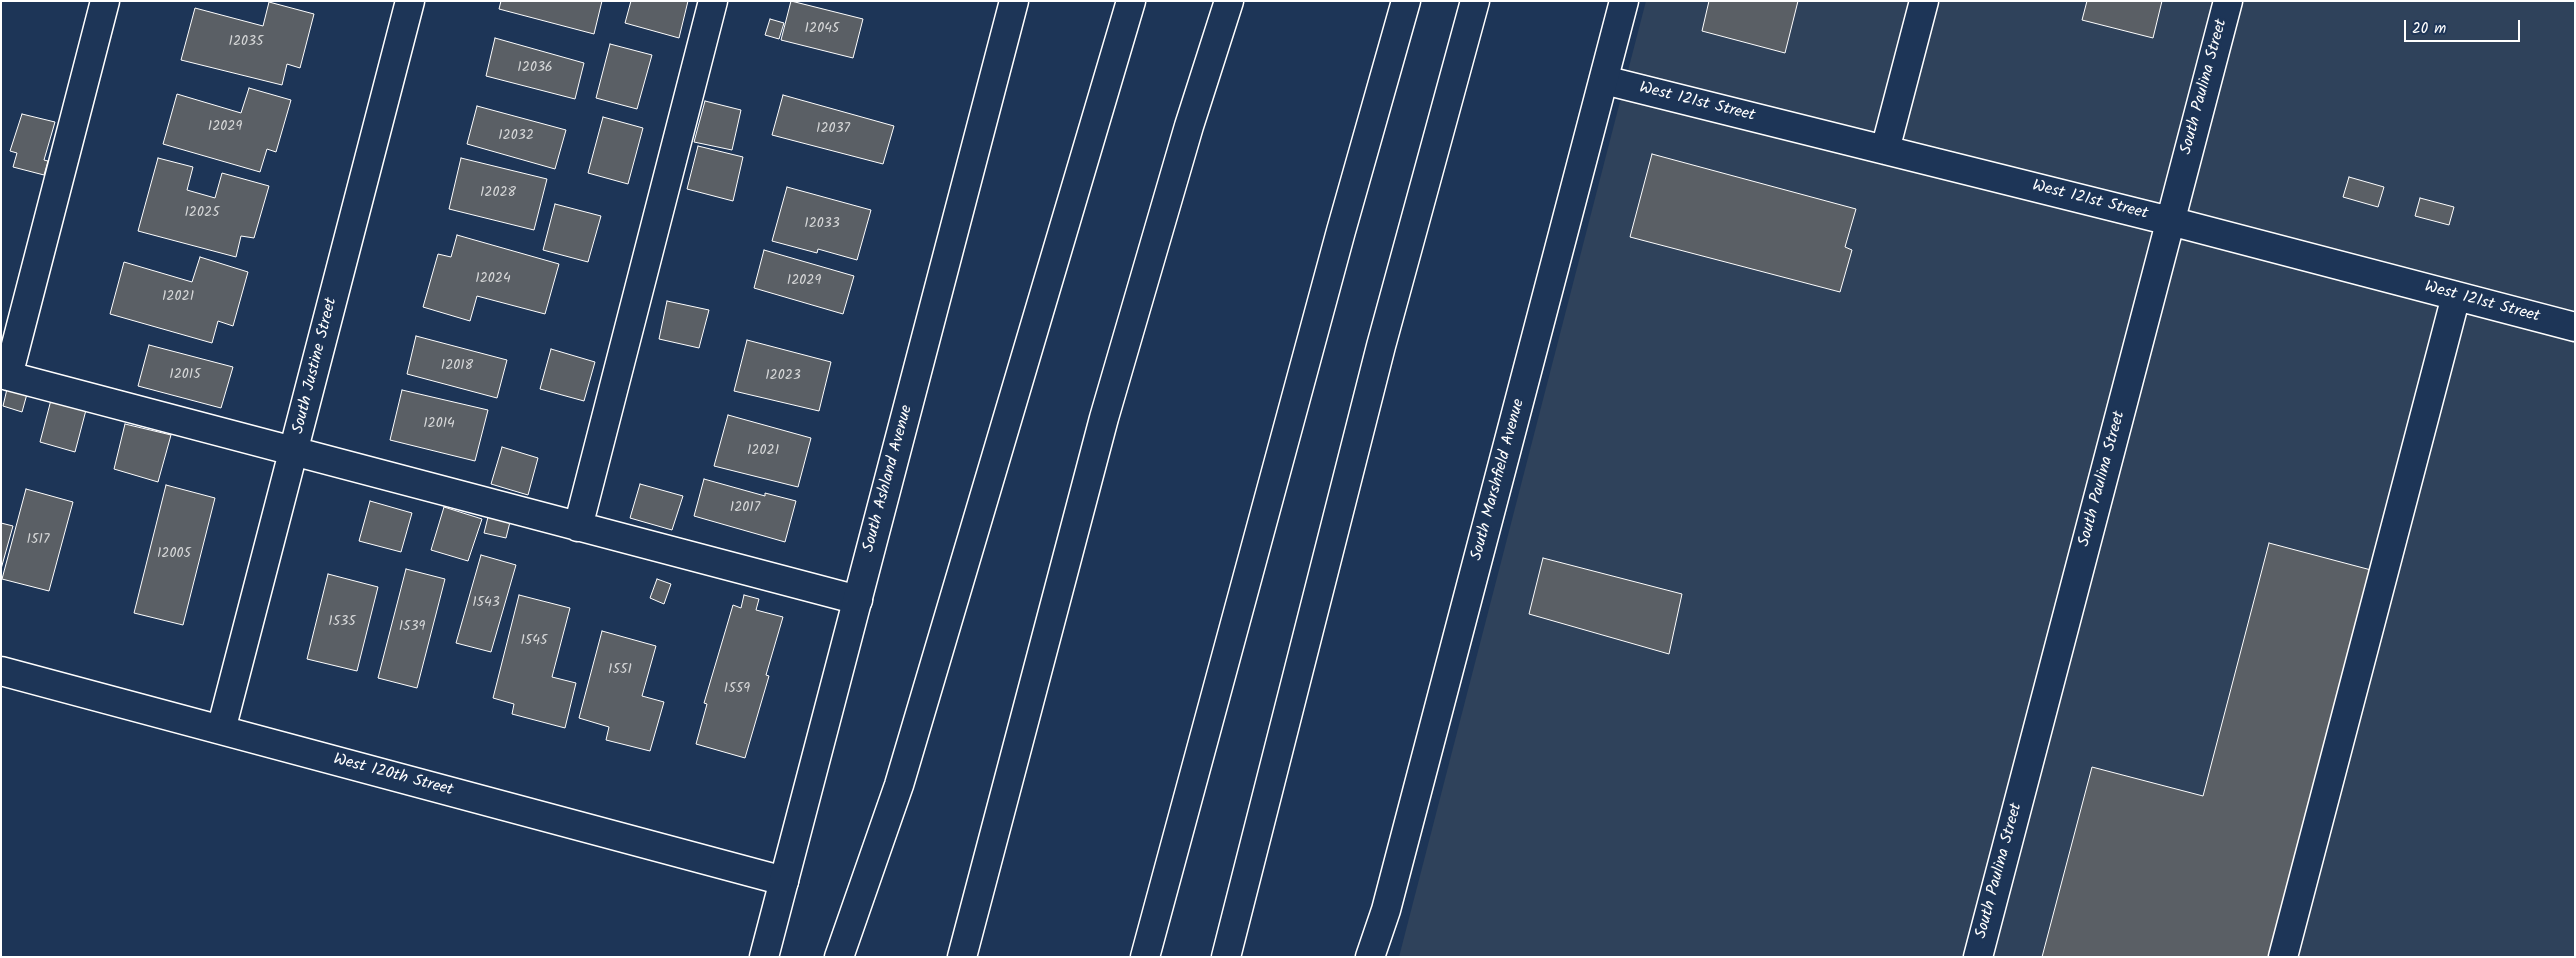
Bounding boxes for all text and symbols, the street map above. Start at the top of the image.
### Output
scale bar [2406,10,2522,42]
street label: South Paulina Street [2178,17,2232,157]
text: 20 m [2412,17,2446,41]
house number: 12045 [805,22,839,38]
house number: 12035 [228,35,264,51]
house number: 12036 [517,61,553,77]
street label: West 121st Street [1637,79,1757,127]
house number: 12029 [208,120,242,136]
house number: 12037 [816,122,850,138]
house number: 12032 [498,129,534,145]
street label: West 121st Street [2030,177,2150,225]
house number: 12028 [480,186,516,202]
house number: 12025 [184,206,220,222]
house number: 12033 [804,217,840,233]
house number: 12024 [475,272,511,288]
house number: 12029 [787,274,821,290]
street label: West 121st Street [2422,278,2542,328]
house number: 12021 [162,290,194,306]
street label: South Justine Street [290,296,342,436]
house number: 12018 [441,359,473,375]
house number: 12015 [169,368,201,384]
house number: 12023 [765,369,801,385]
street label: South Marshfield Avenue [1468,397,1530,563]
street label: South Ashland Avenue [860,403,918,555]
street label: South Paulina Street [2076,409,2130,549]
house number: 12014 [423,417,455,433]
house number: 12021 [747,444,779,460]
house number: 12017 [730,501,760,517]
house number: 1517 [27,533,49,549]
house number: 12005 [157,547,191,563]
house number: 1543 [472,596,500,612]
house number: 1535 [328,615,356,631]
house number: 1539 [399,620,425,636]
house number: 1545 [520,634,548,650]
house number: 1551 [608,663,632,679]
house number: 1559 [724,682,750,698]
street label: West 120th Street [331,751,455,801]
street label: South Paulina Street [1973,801,2027,941]

